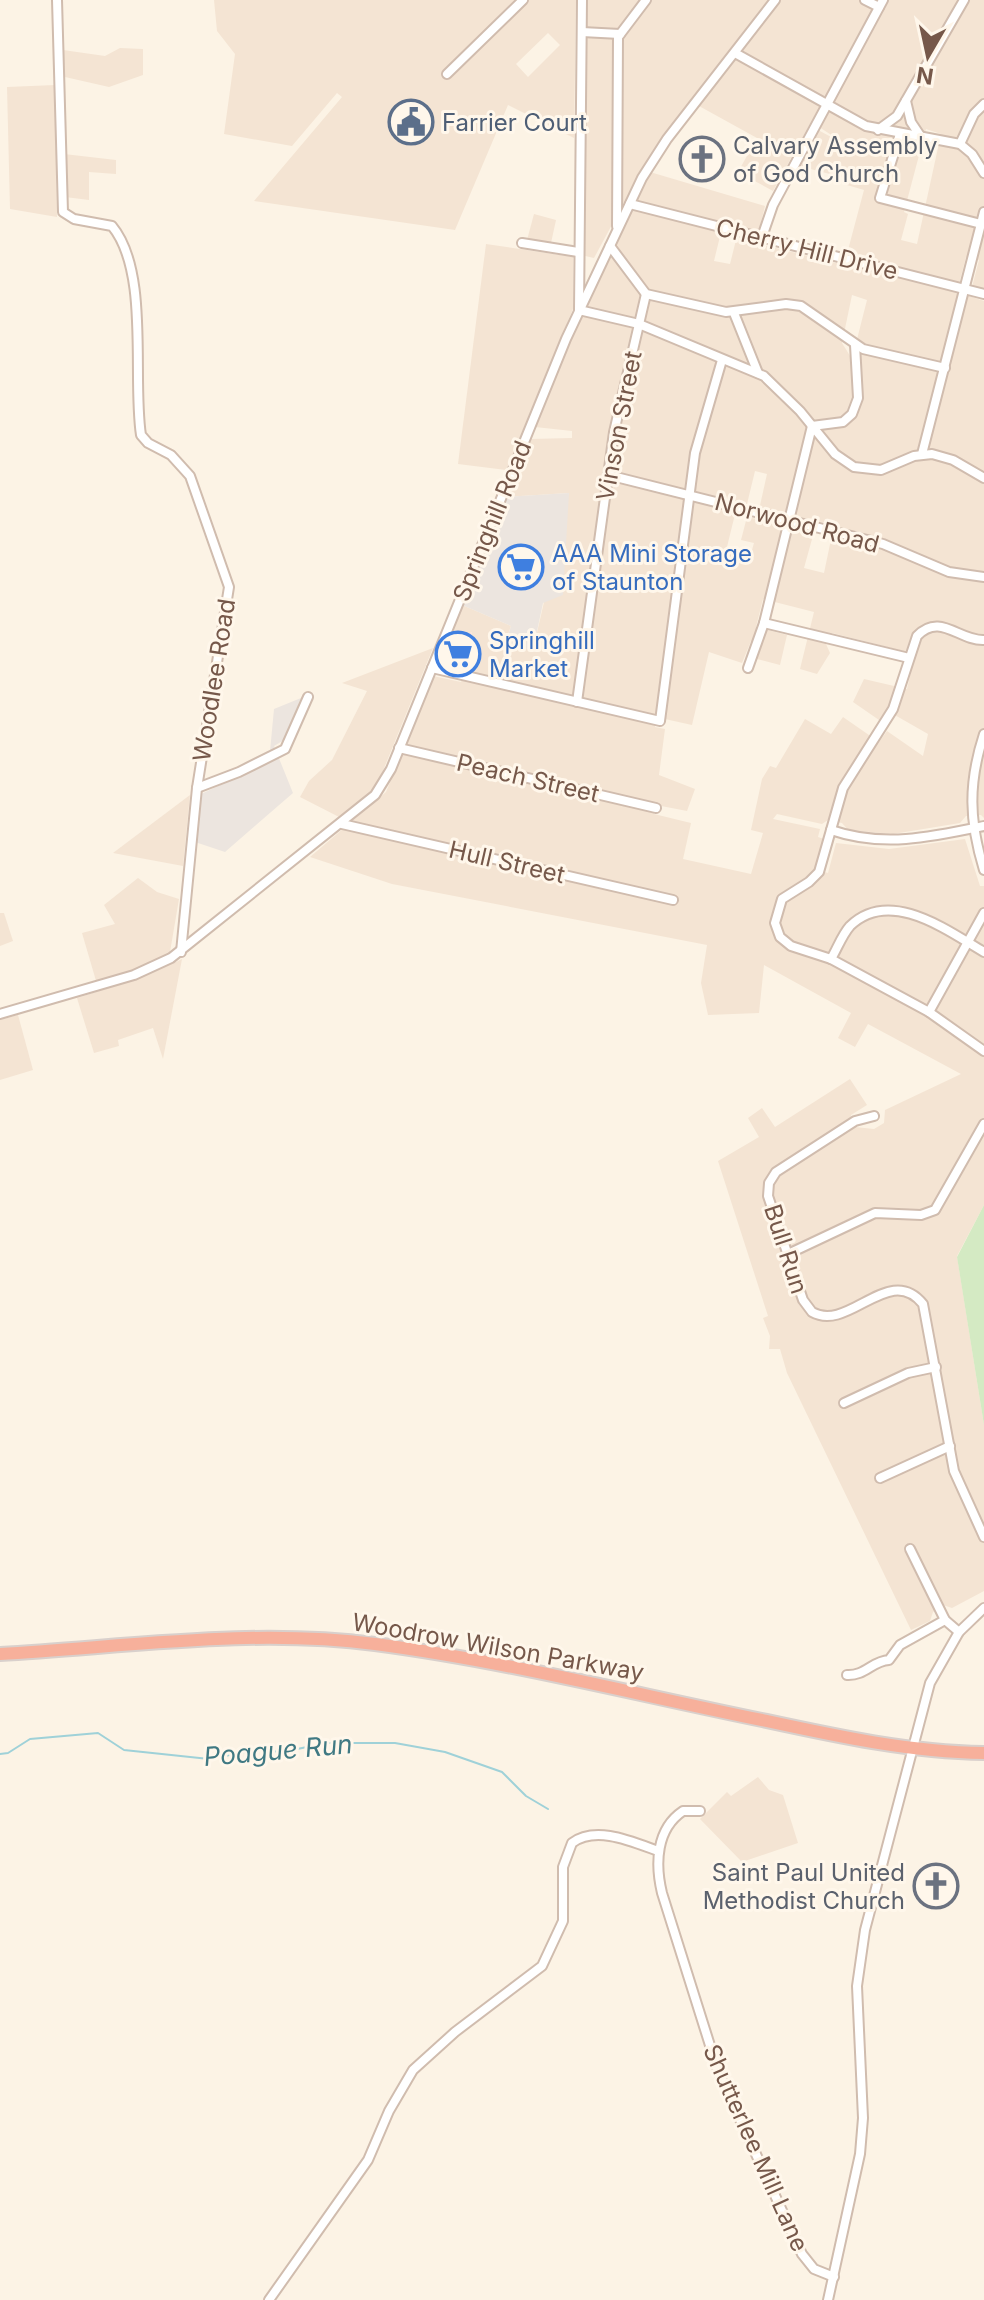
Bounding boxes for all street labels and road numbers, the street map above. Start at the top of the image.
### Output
street label: Cherry Hill Drive [713,212,901,286]
street label: Vinson Street [590,348,648,504]
street label: Springhill Road [447,437,537,605]
street label: Norwood Road [712,487,882,559]
street label: Woodlee Road [187,597,241,763]
street label: Peach Street [454,748,602,809]
street label: Hull Street [446,835,568,889]
street label: Bull Run [758,1201,814,1297]
street label: Woodrow Wilson Parkway [350,1607,646,1687]
street label: Shutterlee Mill Lane [697,2040,815,2256]

